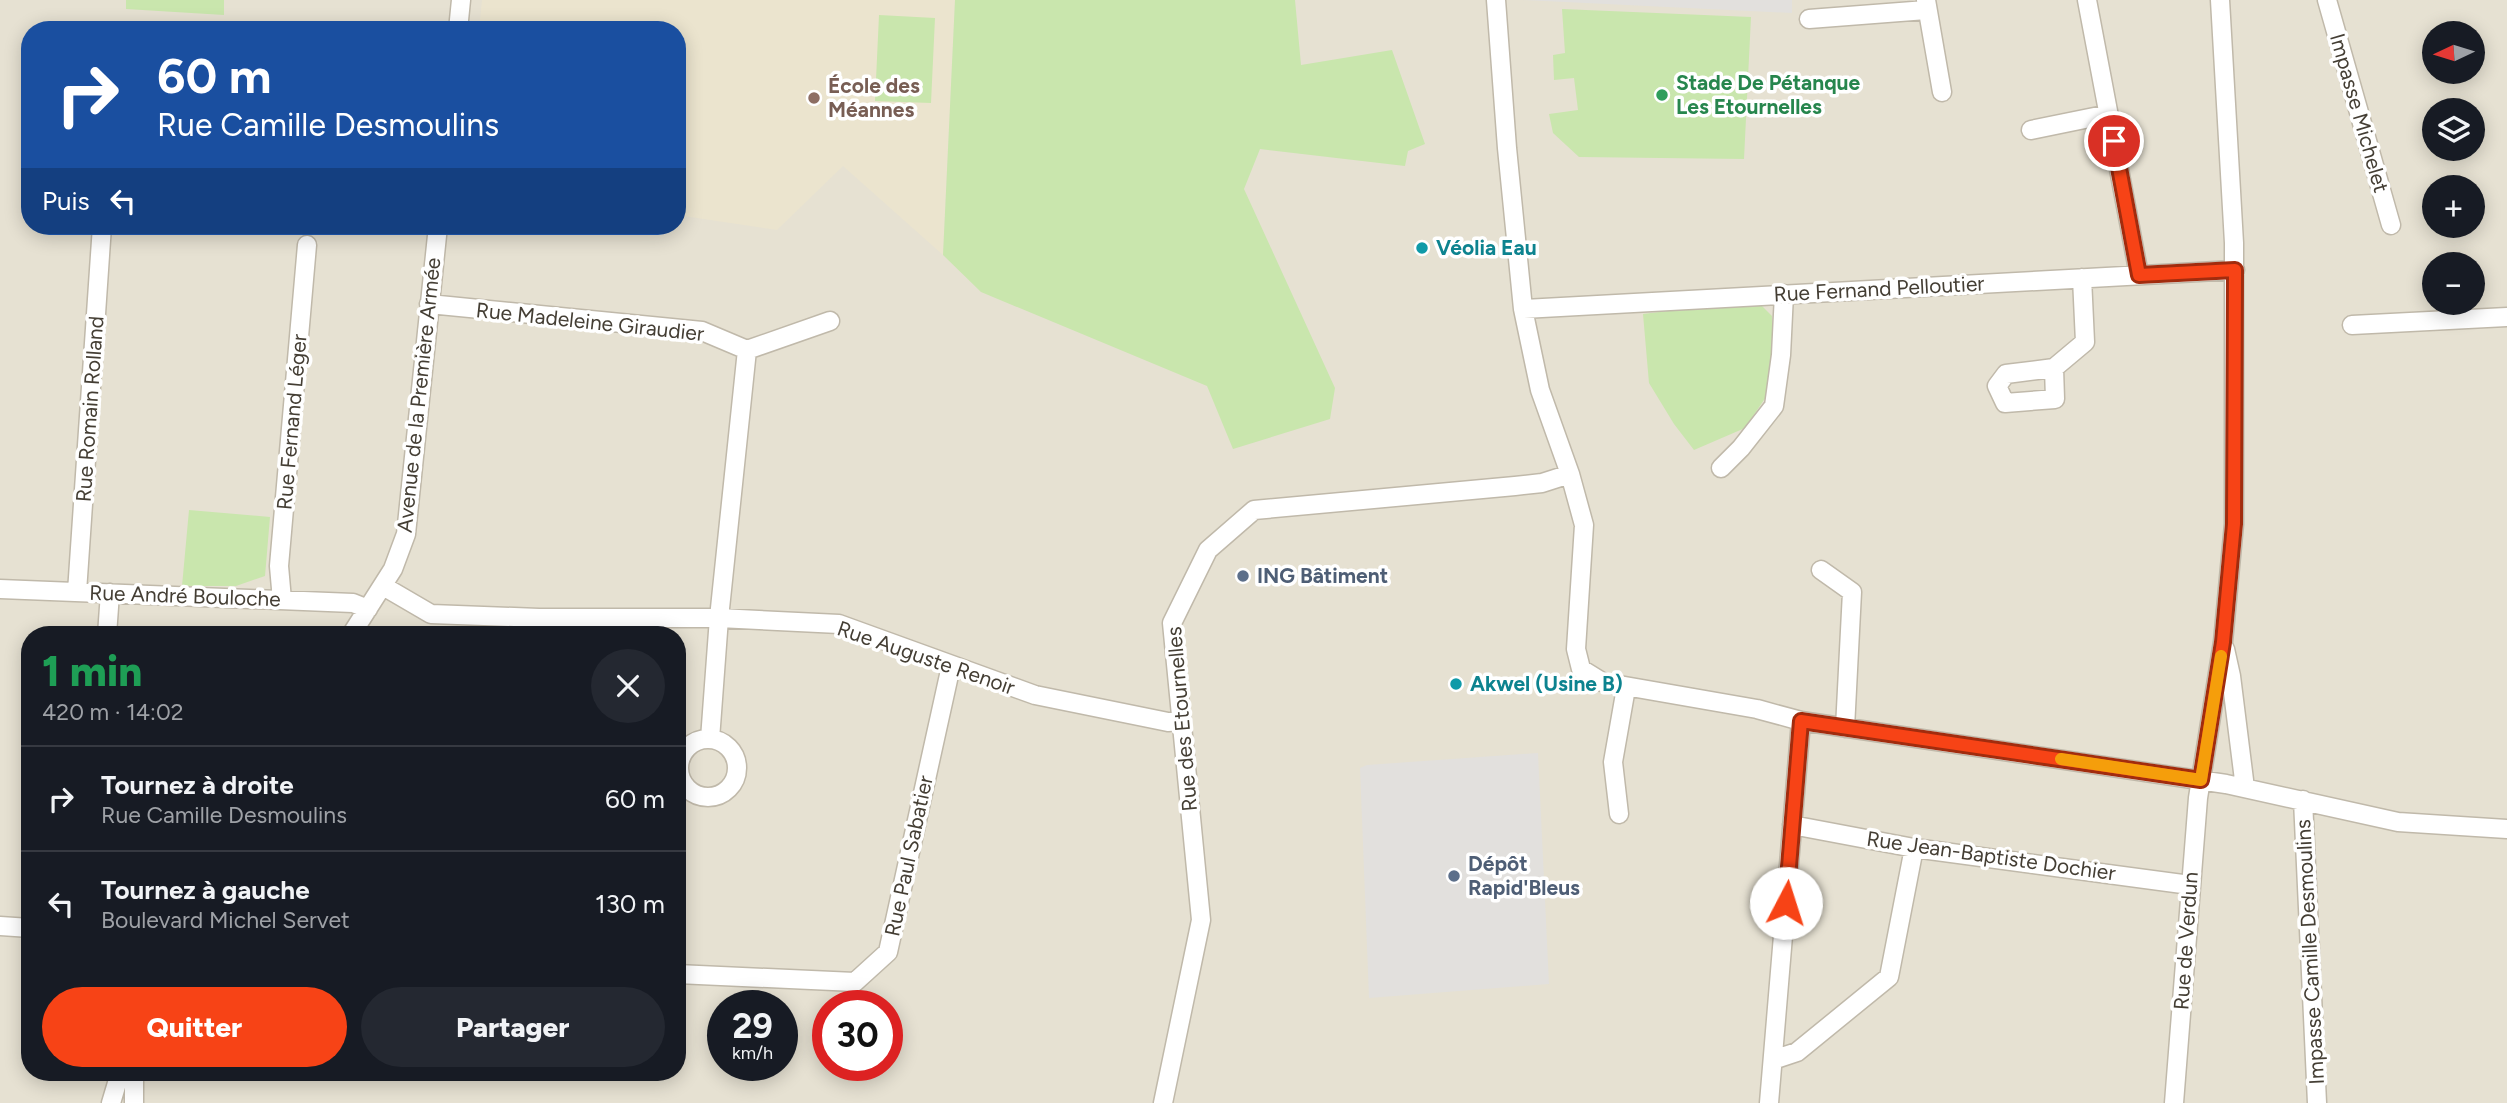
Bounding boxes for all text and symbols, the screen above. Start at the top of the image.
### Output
north arrow [2422,21,2485,84]
map controls [2422,21,2485,315]
street label: Impasse Michelet [2325,31,2394,195]
text: 60 m [157,46,272,105]
icon: right [42,49,133,140]
place label: Stade De Pétanque Les Etournelles [1676,70,1861,119]
place label: École des Méannes [828,73,920,122]
marker: Stade De Pétanque Les Etournelles [1654,87,1670,103]
marker: École des Méannes [806,90,822,106]
button: layers [2422,98,2485,161]
text: Rue Camille Desmoulins [157,106,499,144]
pin [2084,111,2144,171]
icon: arrive [2095,122,2133,160]
button: + [2422,175,2485,238]
icon: left [104,182,142,220]
text: Puis [42,185,90,217]
place label: Véolia Eau [1436,235,1537,260]
marker: Véolia Eau [1414,240,1430,256]
button: − [2422,252,2485,315]
street label: Avenue de la Première Armée [392,256,445,534]
street label: Rue Fernand Pelloutier [1773,270,1985,307]
street label: Rue Madeleine Giraudier [475,297,705,346]
street label: Rue Romain Rolland [71,315,108,503]
street label: Rue Fernand Léger [271,333,312,511]
place label: ING Bâtiment [1257,563,1388,588]
marker: ING Bâtiment [1235,568,1251,584]
street label: Rue André Bouloche [89,580,281,611]
street label: Rue Auguste Renoir [834,615,1018,700]
street label: Rue des Etournelles [1161,626,1202,812]
text: 1 min [42,646,142,697]
button: close [591,649,665,723]
place label: Akwel (Usine B) [1470,671,1623,696]
marker: Akwel (Usine B) [1448,676,1464,692]
text: 420 m · 14:02 [42,698,184,726]
text: Tournez à droite [101,769,294,801]
street label: Rue Paul Sabatier [879,773,938,939]
icon: right [42,780,80,818]
text: 60 m [605,783,665,815]
text: Rue Camille Desmoulins [101,801,347,829]
street label: Impasse Camille Desmoulins [2290,819,2329,1085]
street label: Rue Jean-Baptiste Dochier [1865,826,2117,885]
place label: Dépôt Rapid'Bleus [1468,851,1580,900]
position arrow [1749,866,1823,940]
marker: Dépôt Rapid'Bleus [1446,868,1462,884]
street label: Rue de Verdun [2168,871,2203,1011]
text: Tournez à gauche [101,874,310,906]
icon: left [42,885,80,923]
text: 130 m [595,888,665,920]
text: Boulevard Michel Servet [101,906,350,934]
button: Quitter [42,987,347,1067]
button: Partager [361,987,665,1067]
speed limit sign: 30 [812,990,903,1081]
text: 29 [732,1005,773,1047]
text: km/h [732,1042,773,1064]

